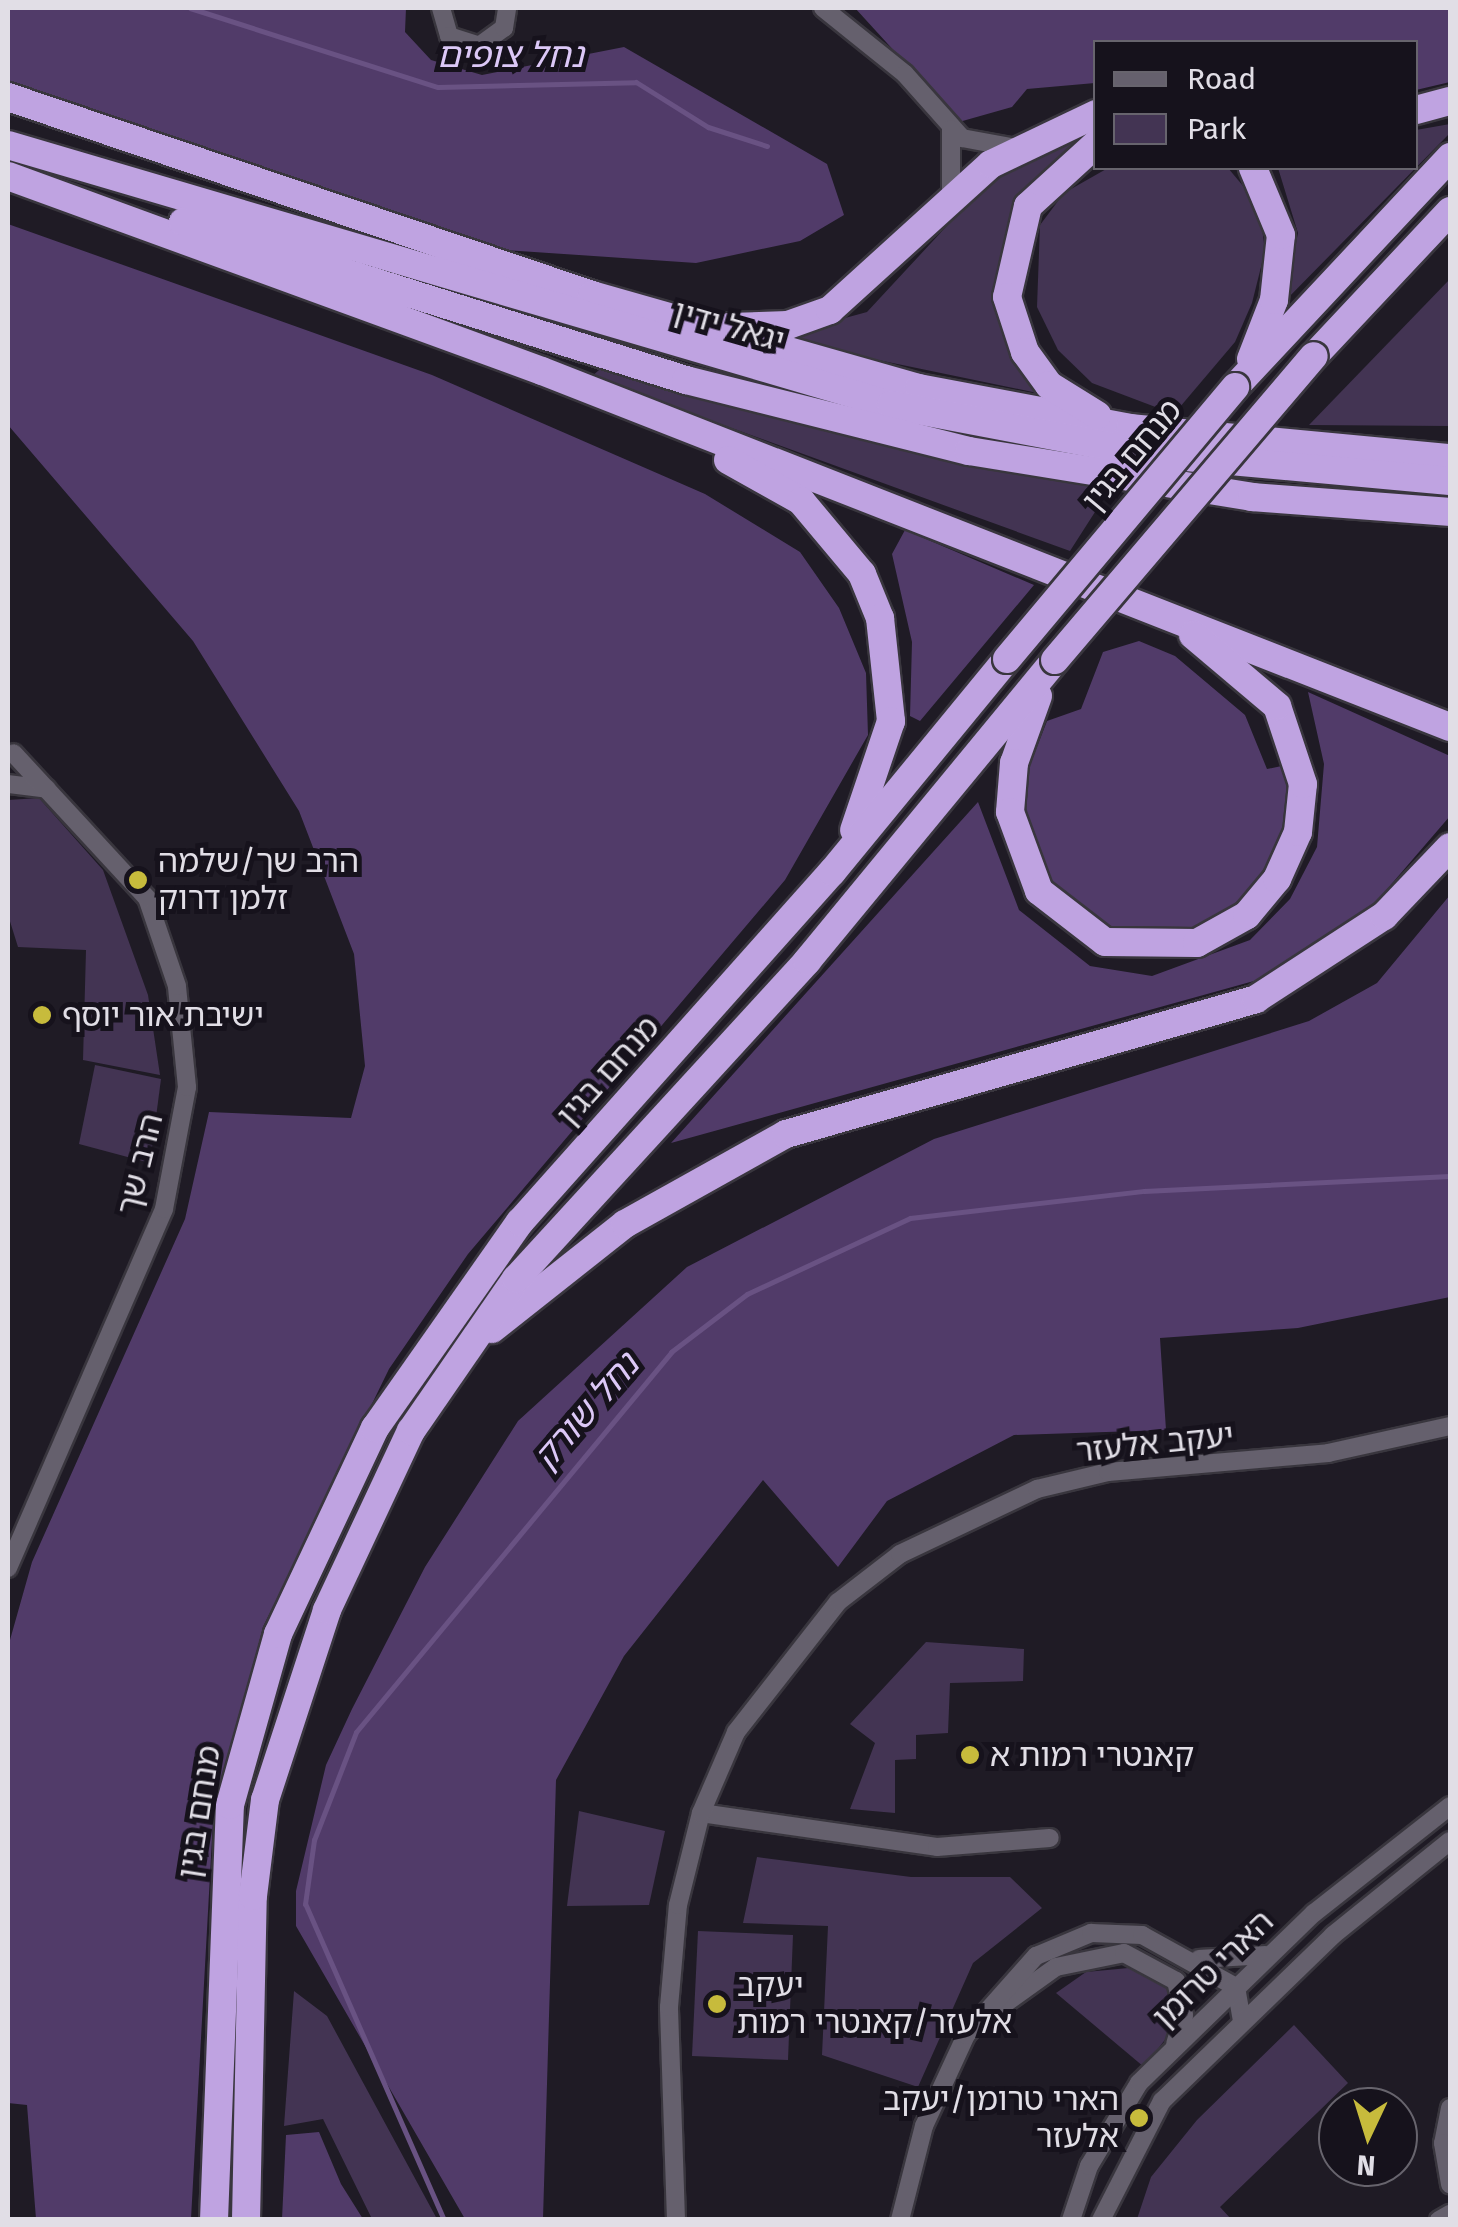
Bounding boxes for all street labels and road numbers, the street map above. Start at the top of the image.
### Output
street label: יגאל ידין [669,292,789,360]
street label: מנחם בגין [1074,391,1190,519]
street label: מנחם בגין [549,1008,667,1134]
street label: הרב שך [109,1109,171,1219]
street label: יעקב אלעזר [1074,1416,1236,1470]
street label: מנחם בגין [170,1743,228,1881]
street label: הארי טרומן [1145,1902,1281,2036]

